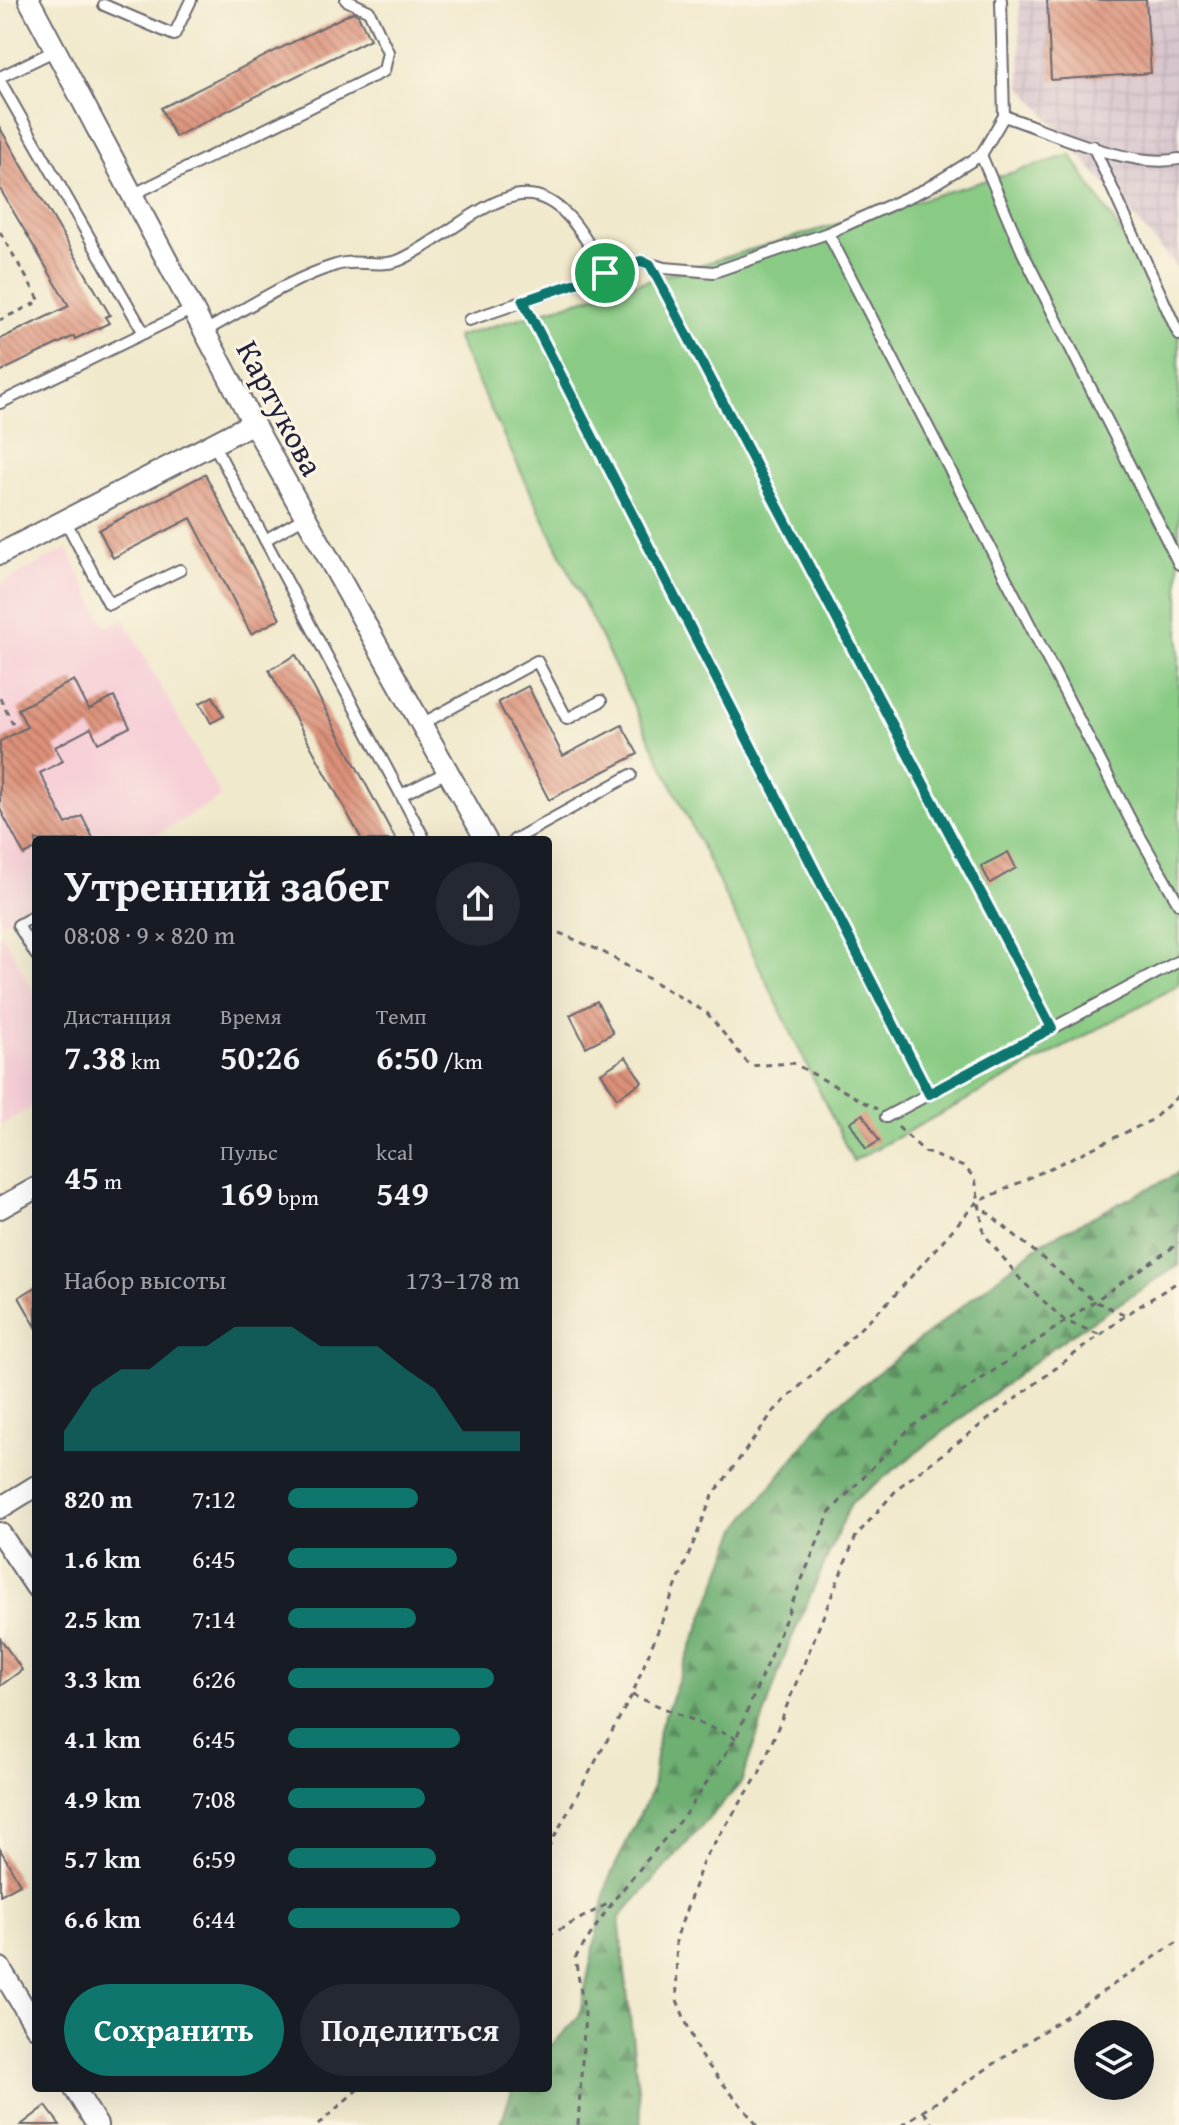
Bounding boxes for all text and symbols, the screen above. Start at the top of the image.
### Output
pin [571,239,639,307]
icon: arrive [583,251,627,295]
street label: Картукова [225,331,336,485]
text: Утренний забег [64,853,389,917]
button: share [436,862,520,946]
text: 08:08 · 9 × 820 m [64,915,235,954]
text: Дистанция [64,1000,172,1032]
text: Время [220,1000,282,1032]
text: Темп [376,1000,427,1032]
text: 7.38 [64,1032,126,1081]
text: 50:26 [220,1032,300,1081]
text: 6:50 [376,1032,438,1081]
text: km [126,1045,160,1077]
text: /km [438,1045,483,1077]
text: Пульс [220,1136,278,1168]
text: kcal [376,1136,414,1168]
text: 45 [64,1152,99,1201]
text: m [99,1165,122,1197]
text: 169 [220,1168,273,1217]
text: 549 [376,1168,429,1217]
text: bpm [273,1181,319,1213]
text: Набор высоты [64,1260,226,1299]
text: 173–178 m [406,1260,520,1299]
text: 820 m [64,1479,132,1518]
text: 7:12 [192,1479,236,1518]
text: 1.6 km [64,1539,141,1578]
text: 6:45 [192,1539,236,1578]
text: 2.5 km [64,1599,141,1638]
text: 7:14 [192,1599,236,1638]
text: 3.3 km [64,1659,141,1698]
text: 6:26 [192,1659,236,1698]
text: 4.1 km [64,1719,141,1758]
text: 6:45 [192,1719,236,1758]
text: 4.9 km [64,1779,141,1818]
text: 7:08 [192,1779,236,1818]
text: 5.7 km [64,1839,141,1878]
text: 6:59 [192,1839,236,1878]
text: 6.6 km [64,1899,141,1938]
text: 6:44 [192,1899,236,1938]
button: Сохранить [64,1984,284,2076]
button: Поделиться [300,1984,520,2076]
map controls [1074,2020,1154,2100]
button: layers [1074,2020,1154,2100]

